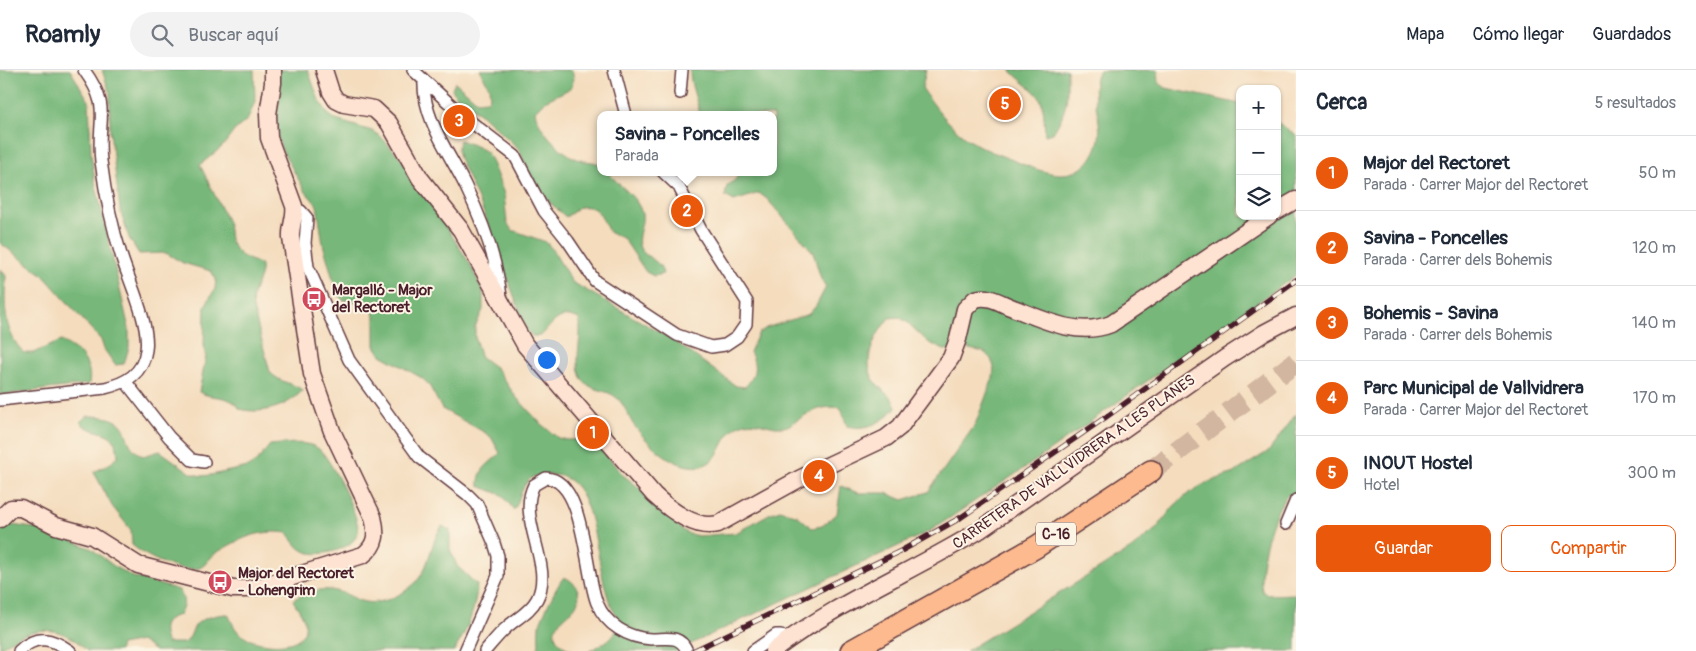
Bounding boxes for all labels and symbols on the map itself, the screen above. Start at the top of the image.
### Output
pin: 5 [989,85,1021,123]
pin: 3 [443,102,475,140]
pin: 2 [671,192,703,230]
place label: Margalló - Major del Rectoret [332,281,433,317]
bus stop icon: Margalló - Major del Rectoret [301,286,327,312]
your location [534,347,560,373]
street label: CARRETERA DE VALLVIDRERA A LES PLANES [949,370,1199,554]
pin: 1 [577,414,609,452]
pin: 4 [803,457,835,495]
road number: C-16 [1036,522,1076,546]
place label: Major del Rectoret - Lohengrim [238,564,355,600]
bus stop icon: Major del Rectoret - Lohengrim [207,569,233,595]

